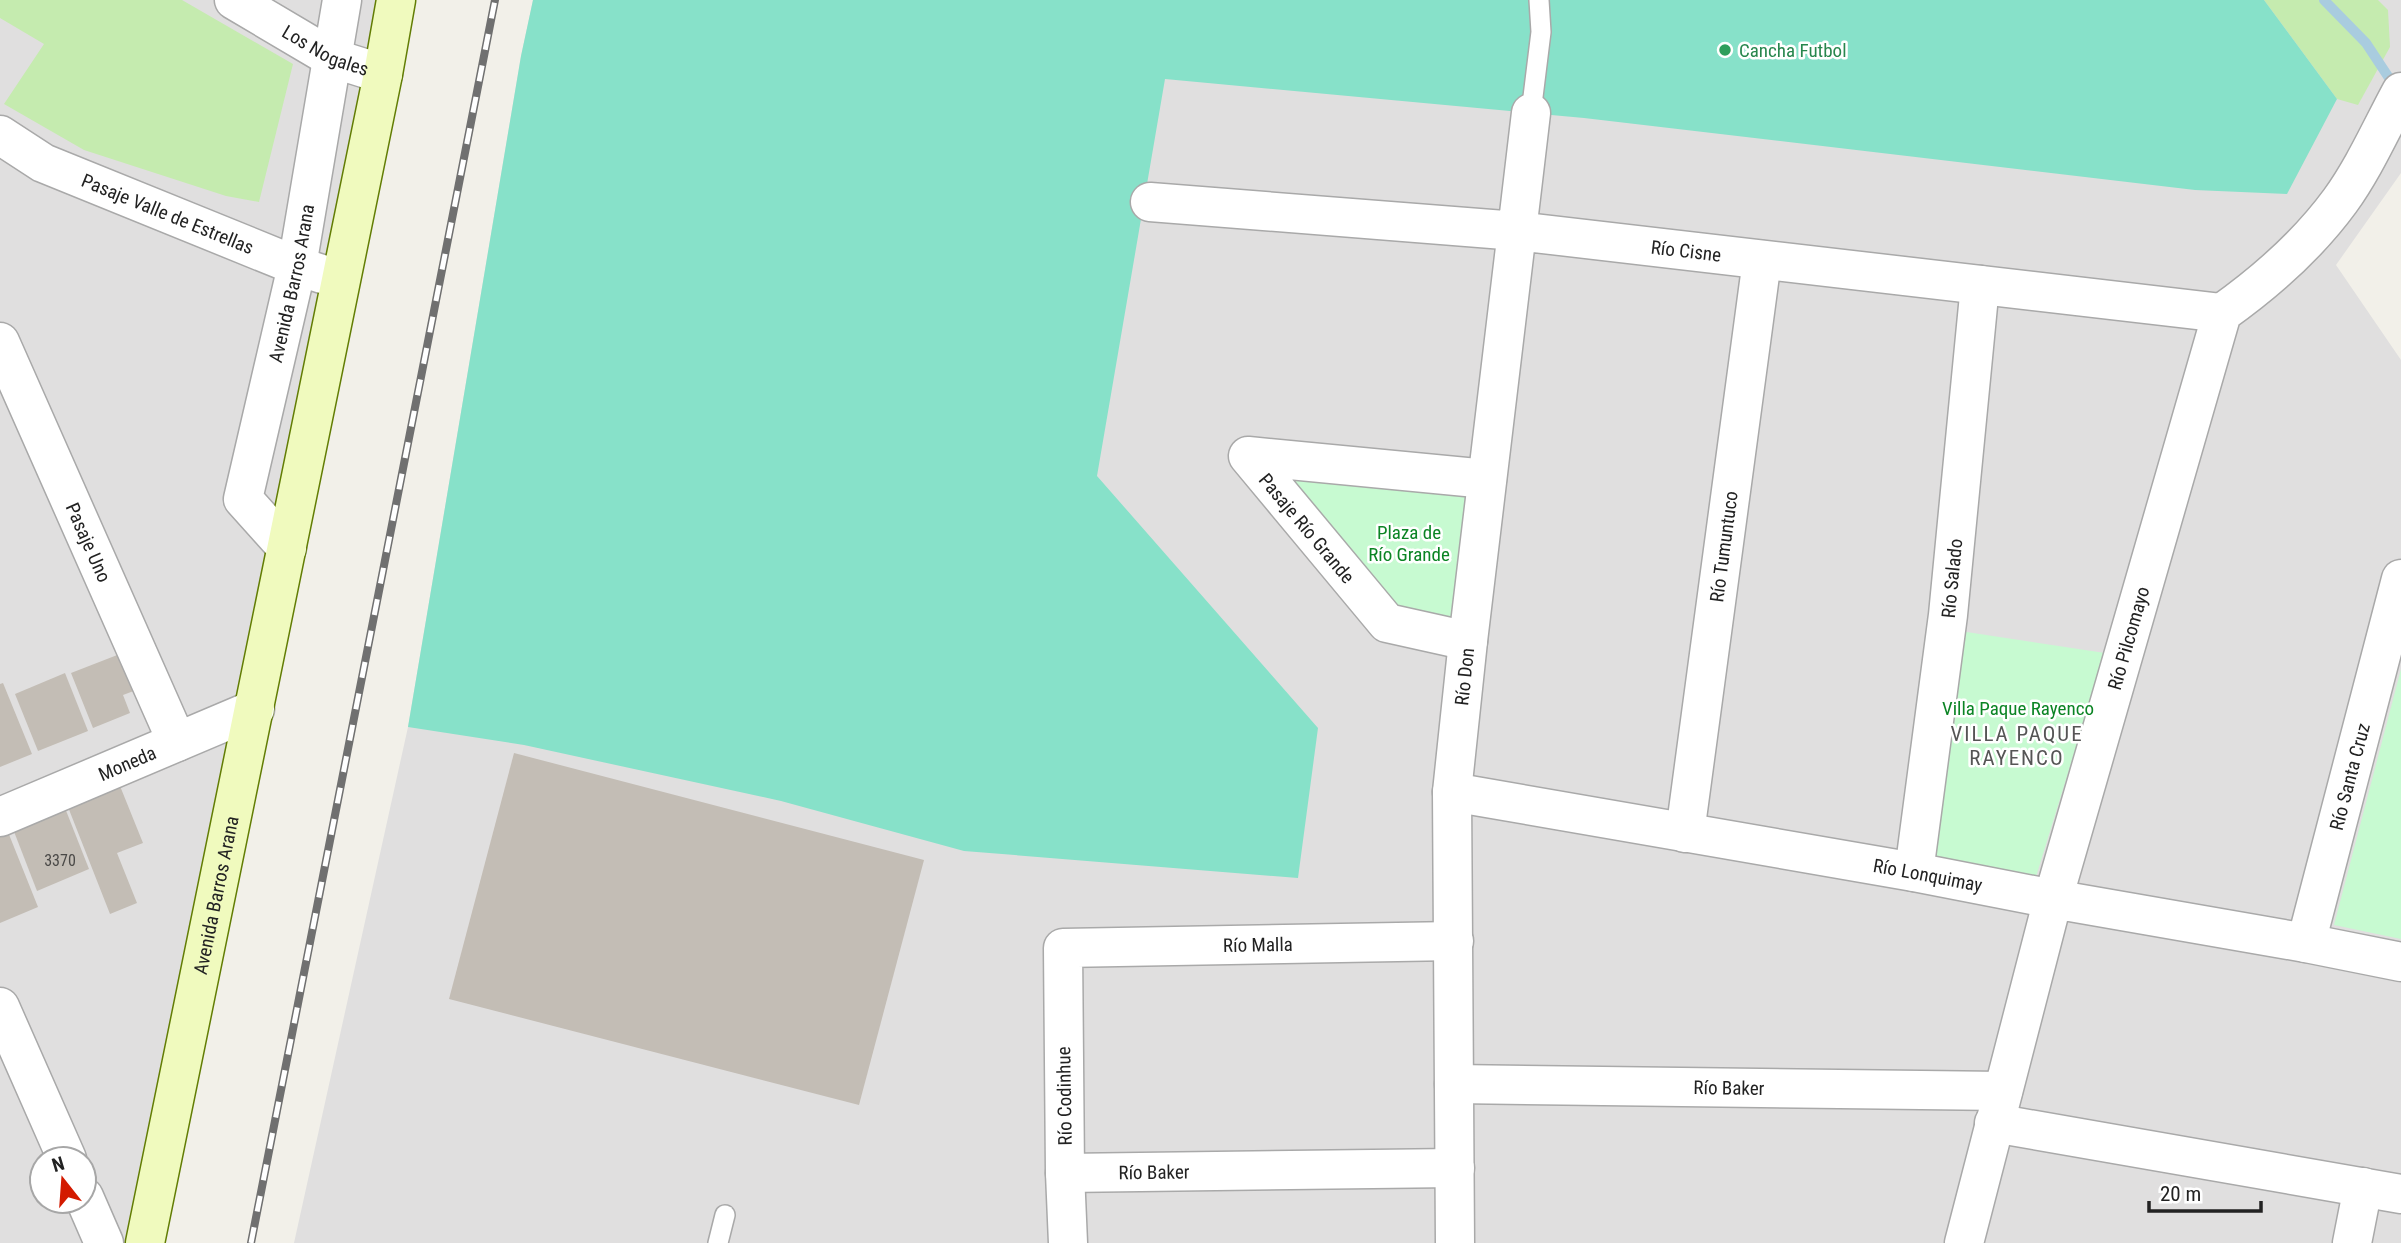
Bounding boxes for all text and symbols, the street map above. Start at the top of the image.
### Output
street label: Los Nogales [278,20,371,81]
place label: Cancha Futbol [1739,39,1847,62]
marker: Cancha Futbol [1717,42,1733,58]
street label: Pasaje Valle de Estrellas [78,169,257,259]
street label: Avenida Barros Arana [264,202,319,365]
street label: Río Cisne [1650,236,1722,267]
street label: Pasaje Río Grande [1254,469,1359,588]
street label: Río Tumuntuco [1705,490,1743,604]
street label: Pasaje Uno [61,499,116,586]
park label: Plaza de Río Grande [1368,521,1450,566]
street label: Río Salado [1937,538,1967,619]
street label: Río Pilcomayo [2103,584,2155,693]
street label: Río Don [1450,647,1479,707]
park label: Villa Paque Rayenco [1942,697,2094,720]
street label: Río Santa Cruz [2325,721,2375,833]
district label: VILLA PAQUE RAYENCO [1950,722,2084,770]
street label: Moneda [95,741,160,786]
street label: Avenida Barros Arana [189,814,244,977]
house number: 3370 [44,851,76,870]
street label: Río Lonquimay [1871,854,1984,897]
street label: Río Malla [1223,933,1293,957]
street label: Río Codinhue [1052,1046,1077,1146]
street label: Río Baker [1693,1076,1765,1100]
north arrow [28,1145,98,1215]
text: N [49,1152,67,1177]
street label: Río Baker [1118,1160,1190,1184]
scale bar [2149,1170,2261,1214]
text: 20 m [2160,1182,2201,1206]

